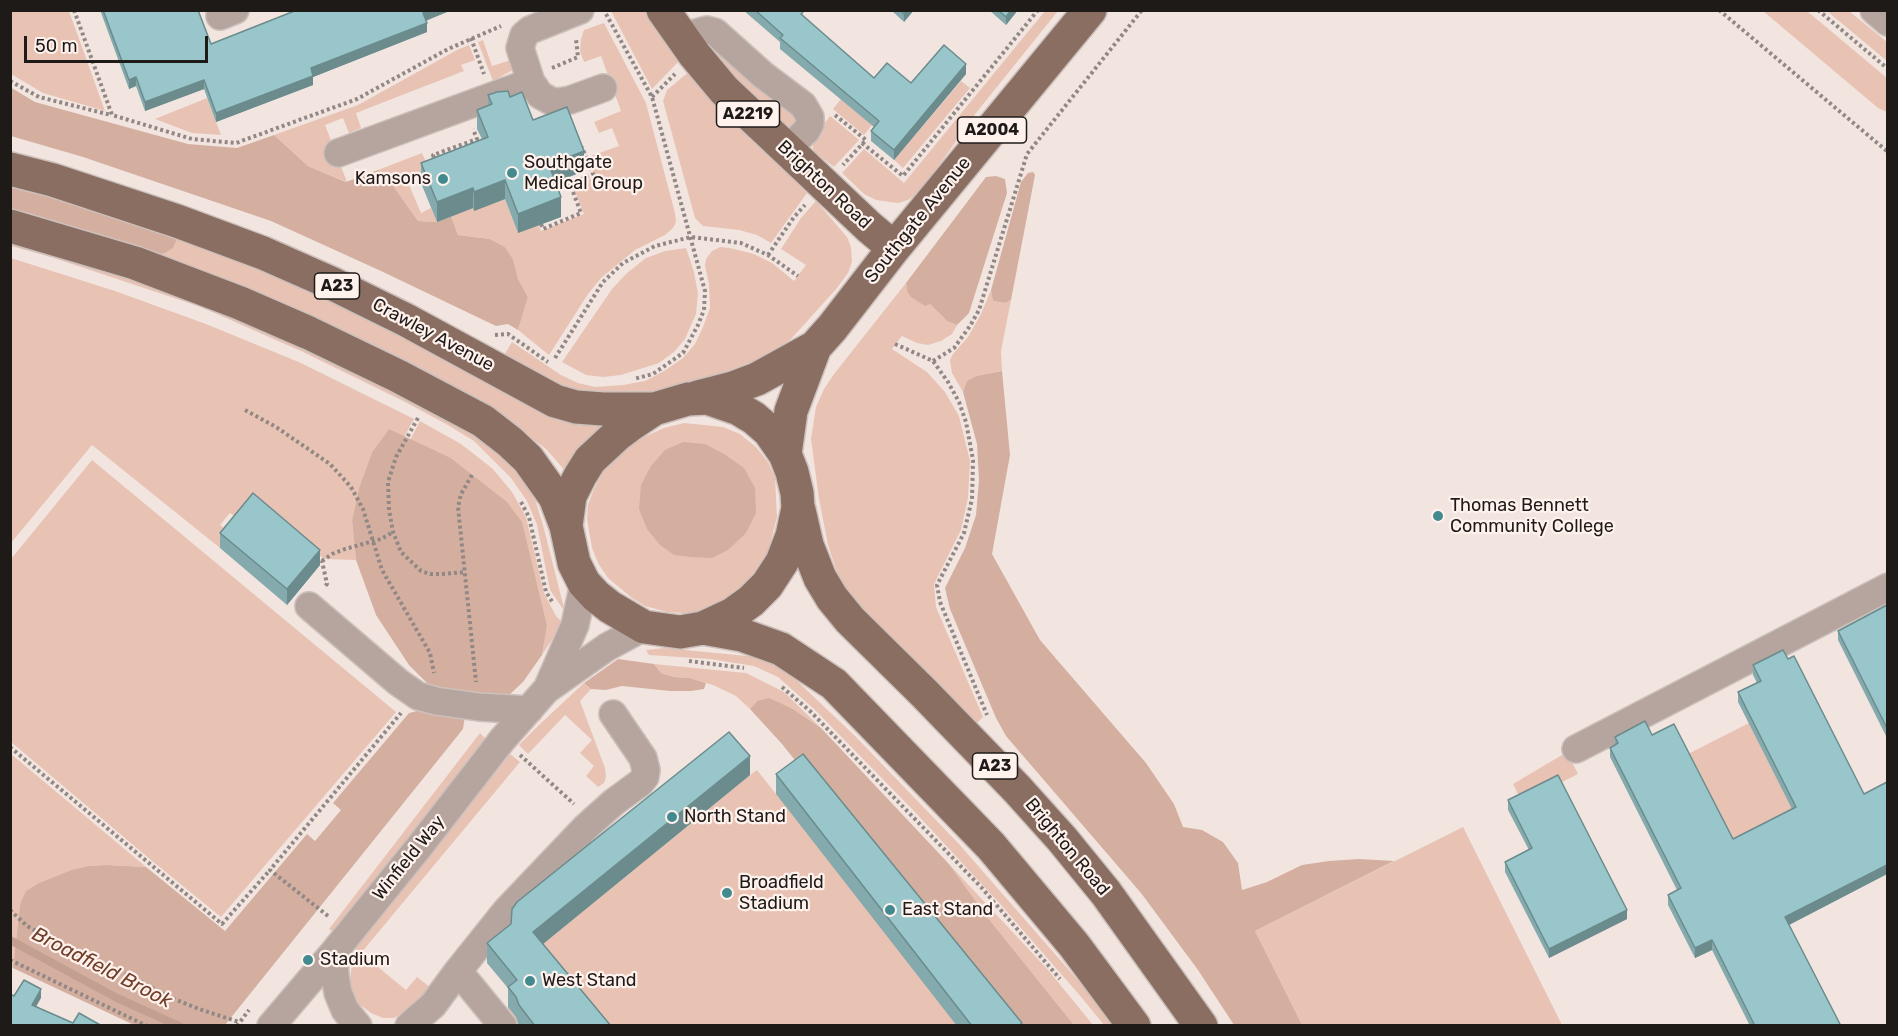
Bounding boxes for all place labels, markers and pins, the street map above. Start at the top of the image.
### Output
place label: Southgate Medical Group [524,152,643,195]
marker: Southgate Medical Group [505,166,519,180]
place label: Kamsons [355,168,431,190]
marker: Kamsons [436,172,450,186]
place label: Thomas Bennett Community College [1450,495,1614,538]
marker: Thomas Bennett Community College [1431,509,1445,523]
place label: North Stand [684,806,786,828]
marker: North Stand [665,810,679,824]
place label: Broadfield Stadium [739,872,824,914]
marker: Broadfield Stadium [720,886,734,900]
place label: East Stand [902,899,993,921]
marker: East Stand [883,903,897,917]
place label: Stadium [320,949,390,971]
marker: Stadium [301,953,315,967]
place label: West Stand [542,970,637,992]
marker: West Stand [523,974,537,988]

